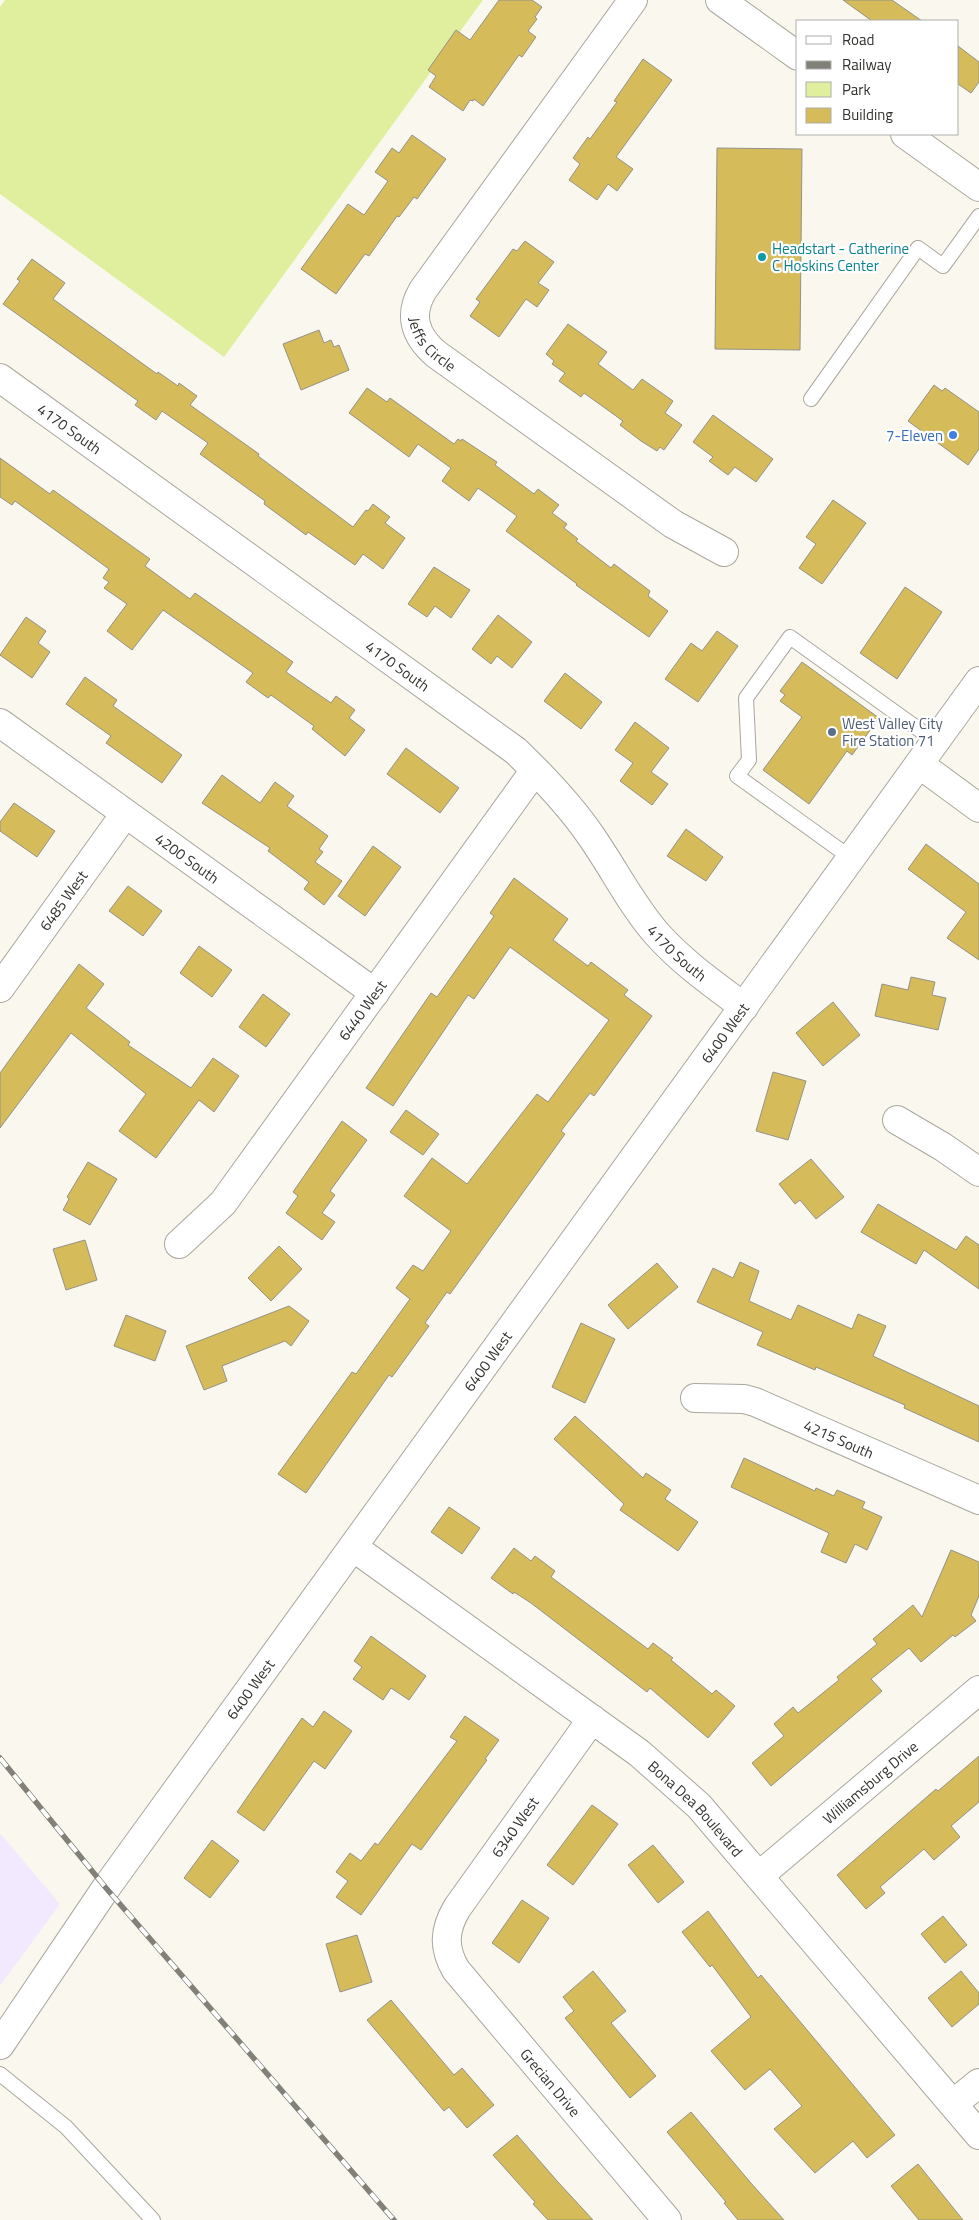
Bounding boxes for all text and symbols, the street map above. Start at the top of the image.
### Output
legend [796,20,959,135]
text: Road [842,28,874,51]
text: Railway [842,53,892,76]
text: Park [842,78,871,101]
text: Building [842,103,893,126]
place label: Headstart - Catherine C Hoskins Center [772,237,909,277]
marker: Headstart - Catherine C Hoskins Center [756,251,768,263]
street label: Jeffs Circle [404,316,461,377]
street label: 4170 South [33,397,107,459]
place label: 7-Eleven [886,424,943,447]
marker: 7-Eleven [947,429,959,441]
street label: 4170 South [361,635,435,697]
place label: West Valley City Fire Station 71 [842,712,943,752]
marker: West Valley City Fire Station 71 [826,726,838,738]
street label: 4200 South [151,827,224,889]
street label: 6485 West [33,865,93,935]
street label: 4170 South [642,919,712,987]
street label: 6440 West [332,974,392,1045]
street label: 6400 West [695,997,755,1068]
street label: 6400 West [458,1325,517,1396]
street label: 4215 South [800,1413,878,1464]
street label: 6400 West [220,1653,280,1724]
street label: Williamsburg Drive [817,1735,923,1829]
street label: Bona Dea Boulevard [643,1755,749,1862]
street label: 6340 West [486,1791,545,1862]
street label: Grecian Drive [515,2043,587,2122]

